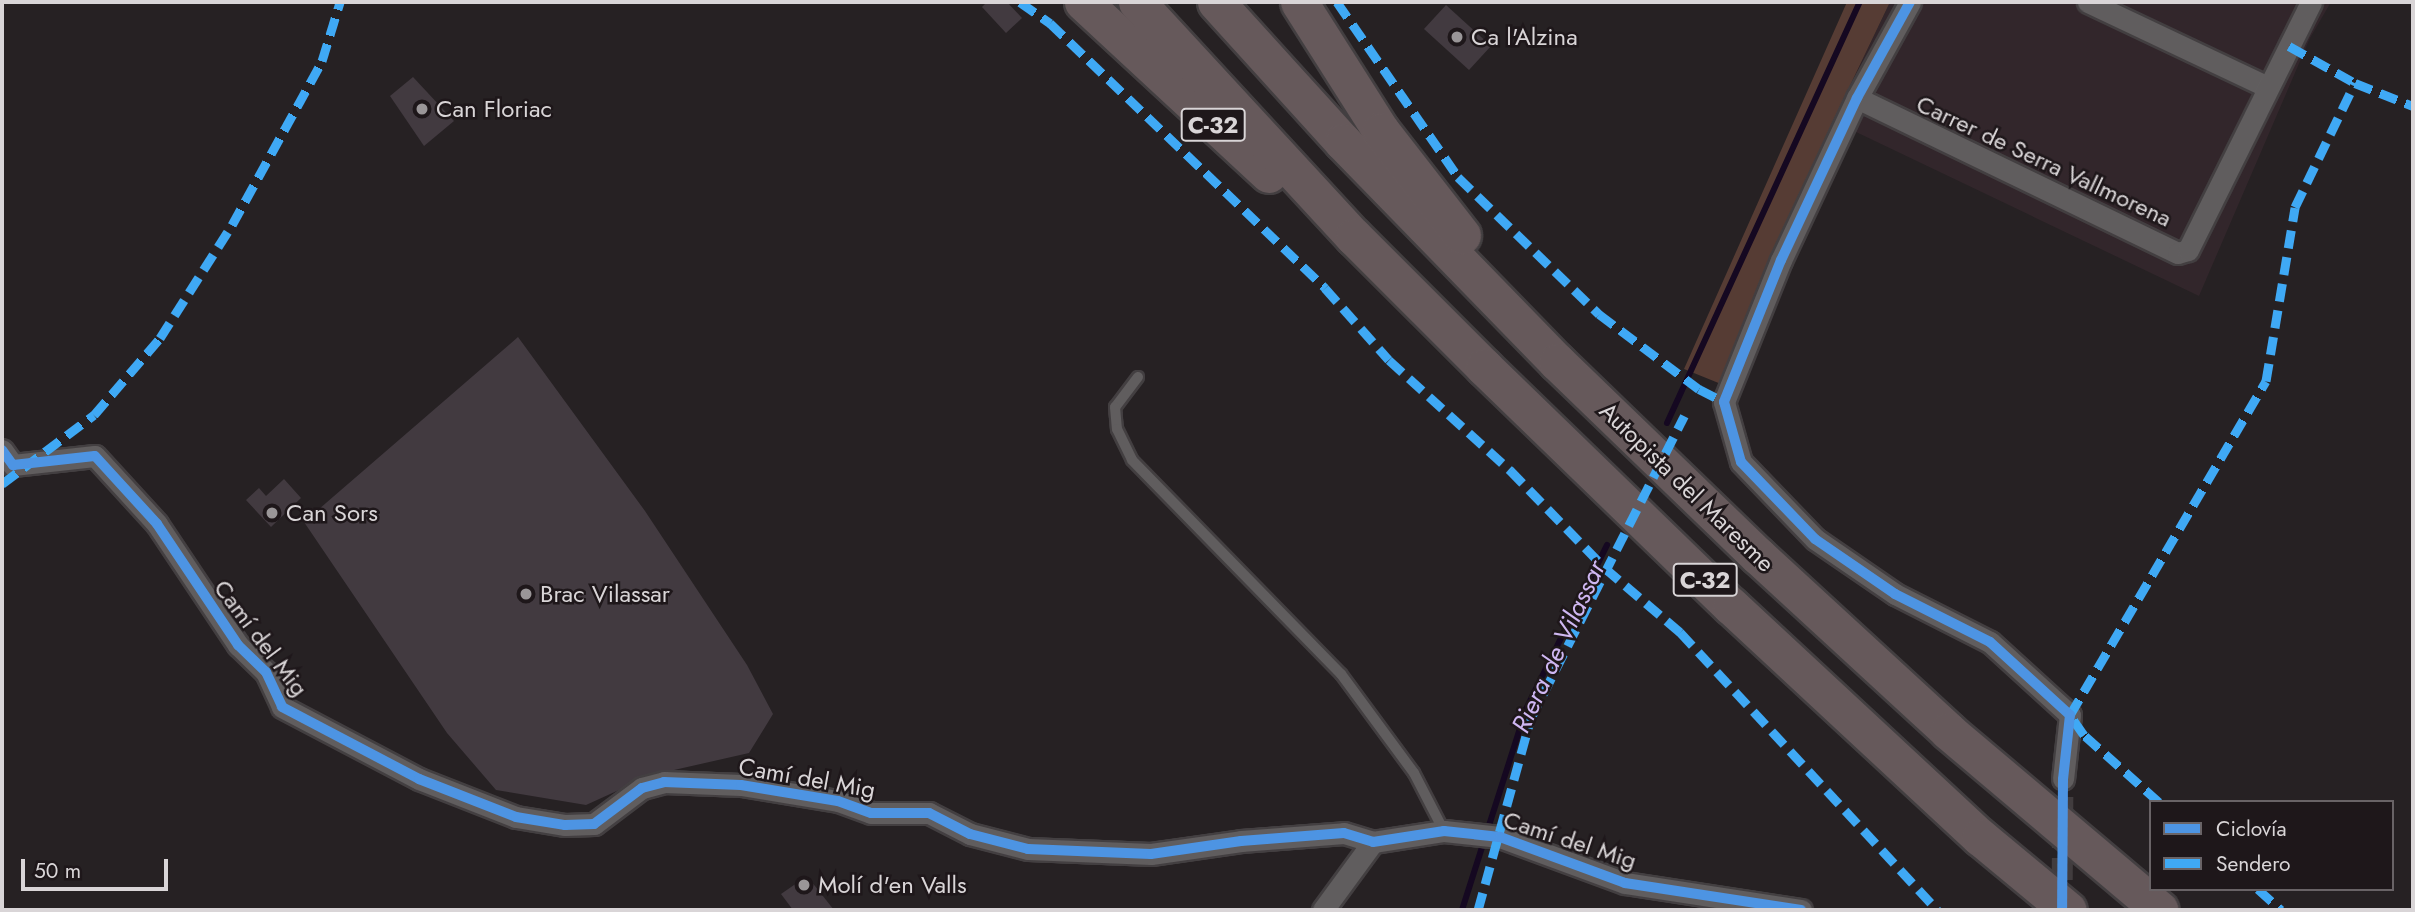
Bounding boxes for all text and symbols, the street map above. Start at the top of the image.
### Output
place label: Ca l'Alzina [1471,23,1578,51]
marker: Ca l'Alzina [1449,29,1465,45]
street label: Carrer de Serra Vallmorena [1912,89,2176,233]
place label: Can Floriac [436,95,552,123]
marker: Can Floriac [414,101,430,117]
road number: C-32 [1180,106,1246,144]
street label: Autopista del Maresme [1594,396,1780,578]
place label: Can Sors [286,499,378,527]
marker: Can Sors [264,505,280,521]
water label: Riera de Vilassar [1505,556,1613,738]
road number: C-32 [1672,560,1738,600]
street label: Camí del Mig [208,574,314,702]
place label: Brac Vilassar [540,580,670,608]
marker: Brac Vilassar [518,586,534,602]
street label: Camí del Mig [736,752,878,804]
legend [2149,800,2394,891]
street label: Camí del Mig [1500,805,1640,875]
text: Ciclovía [2216,814,2287,844]
scale bar [24,846,172,890]
text: Sendero [2216,849,2291,879]
text: 50 m [34,856,81,886]
place label: Molí d'en Valls [818,871,967,899]
marker: Molí d'en Valls [796,877,812,893]

